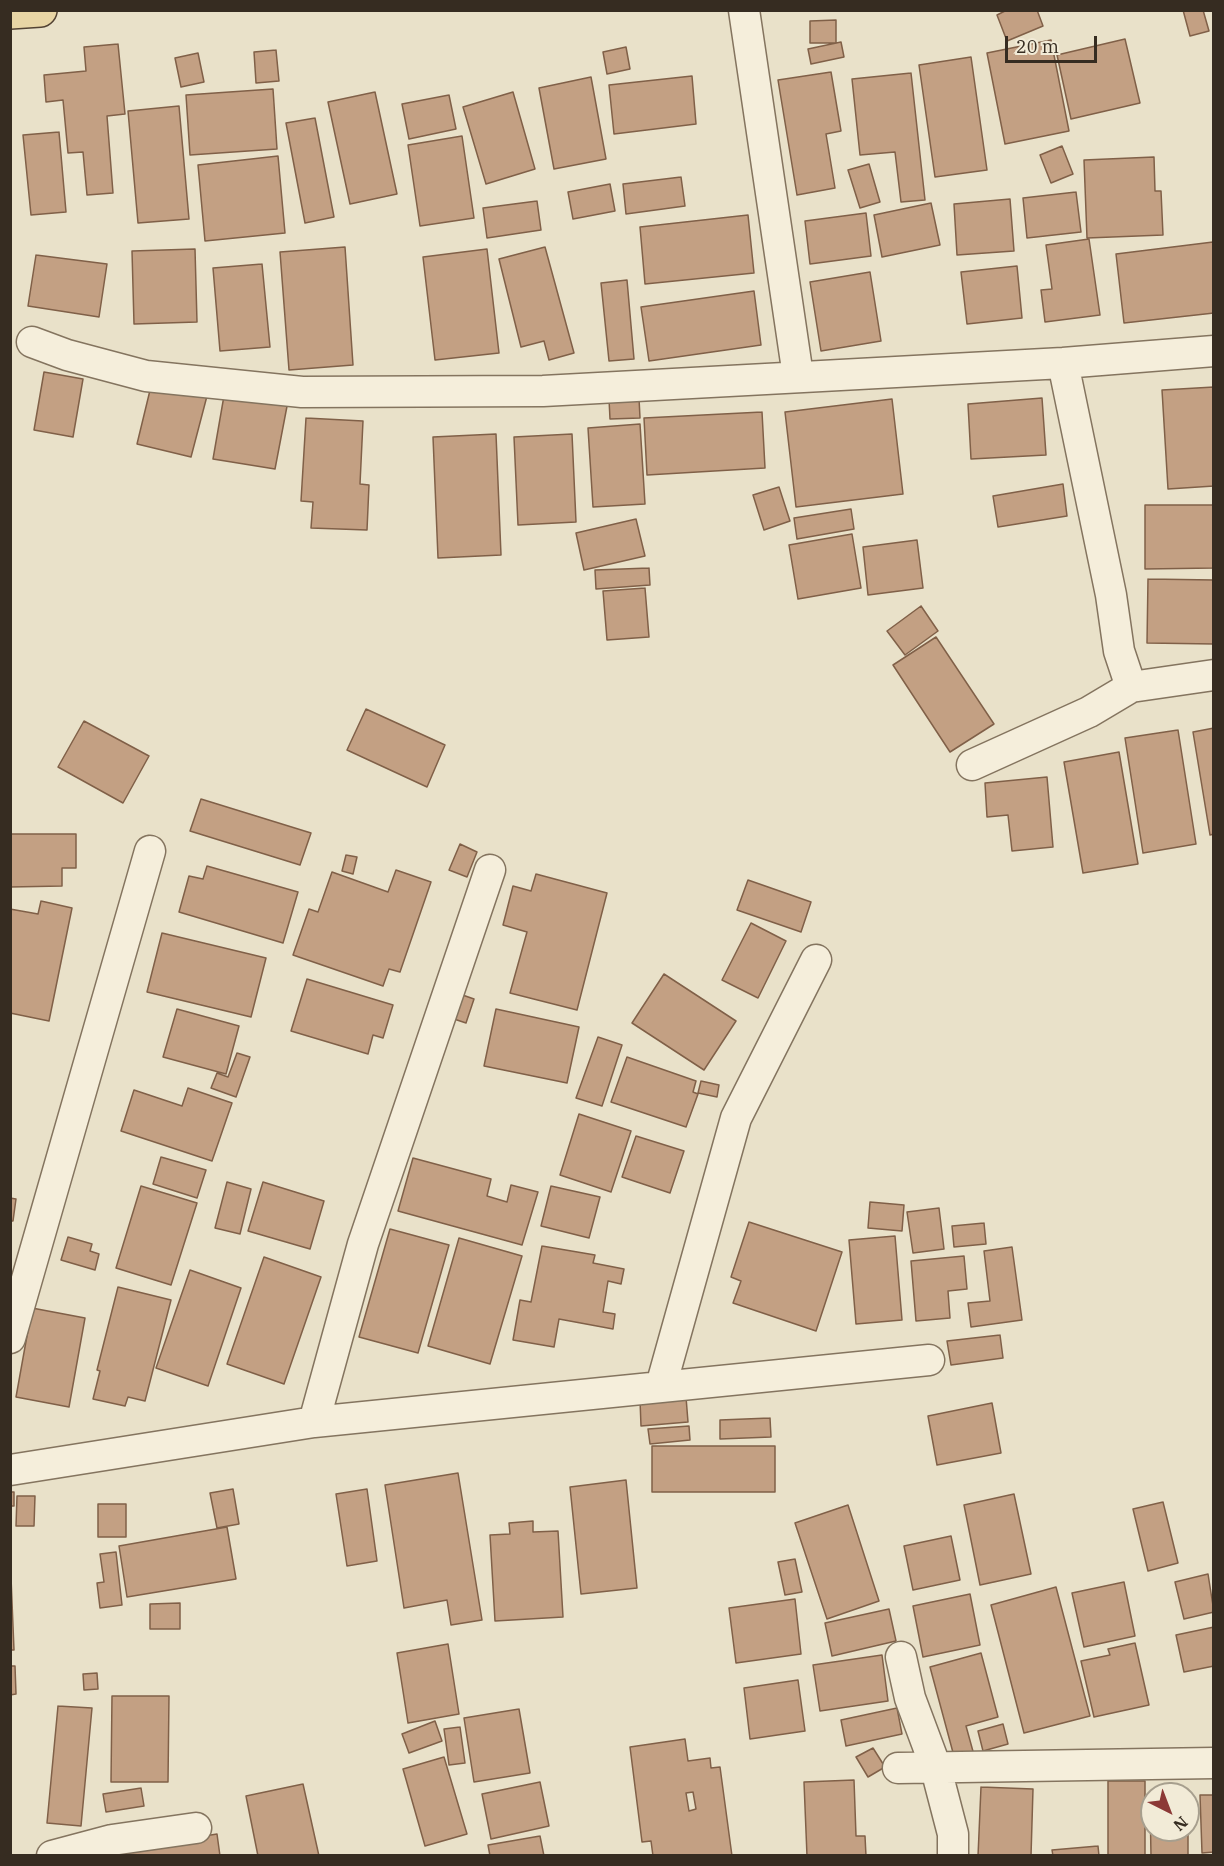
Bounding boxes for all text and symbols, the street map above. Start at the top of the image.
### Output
scale bar [1008,24,1100,62]
text: 20 m [1016,35,1059,58]
north arrow [1140,1782,1200,1842]
text: N [1169,1812,1192,1836]

